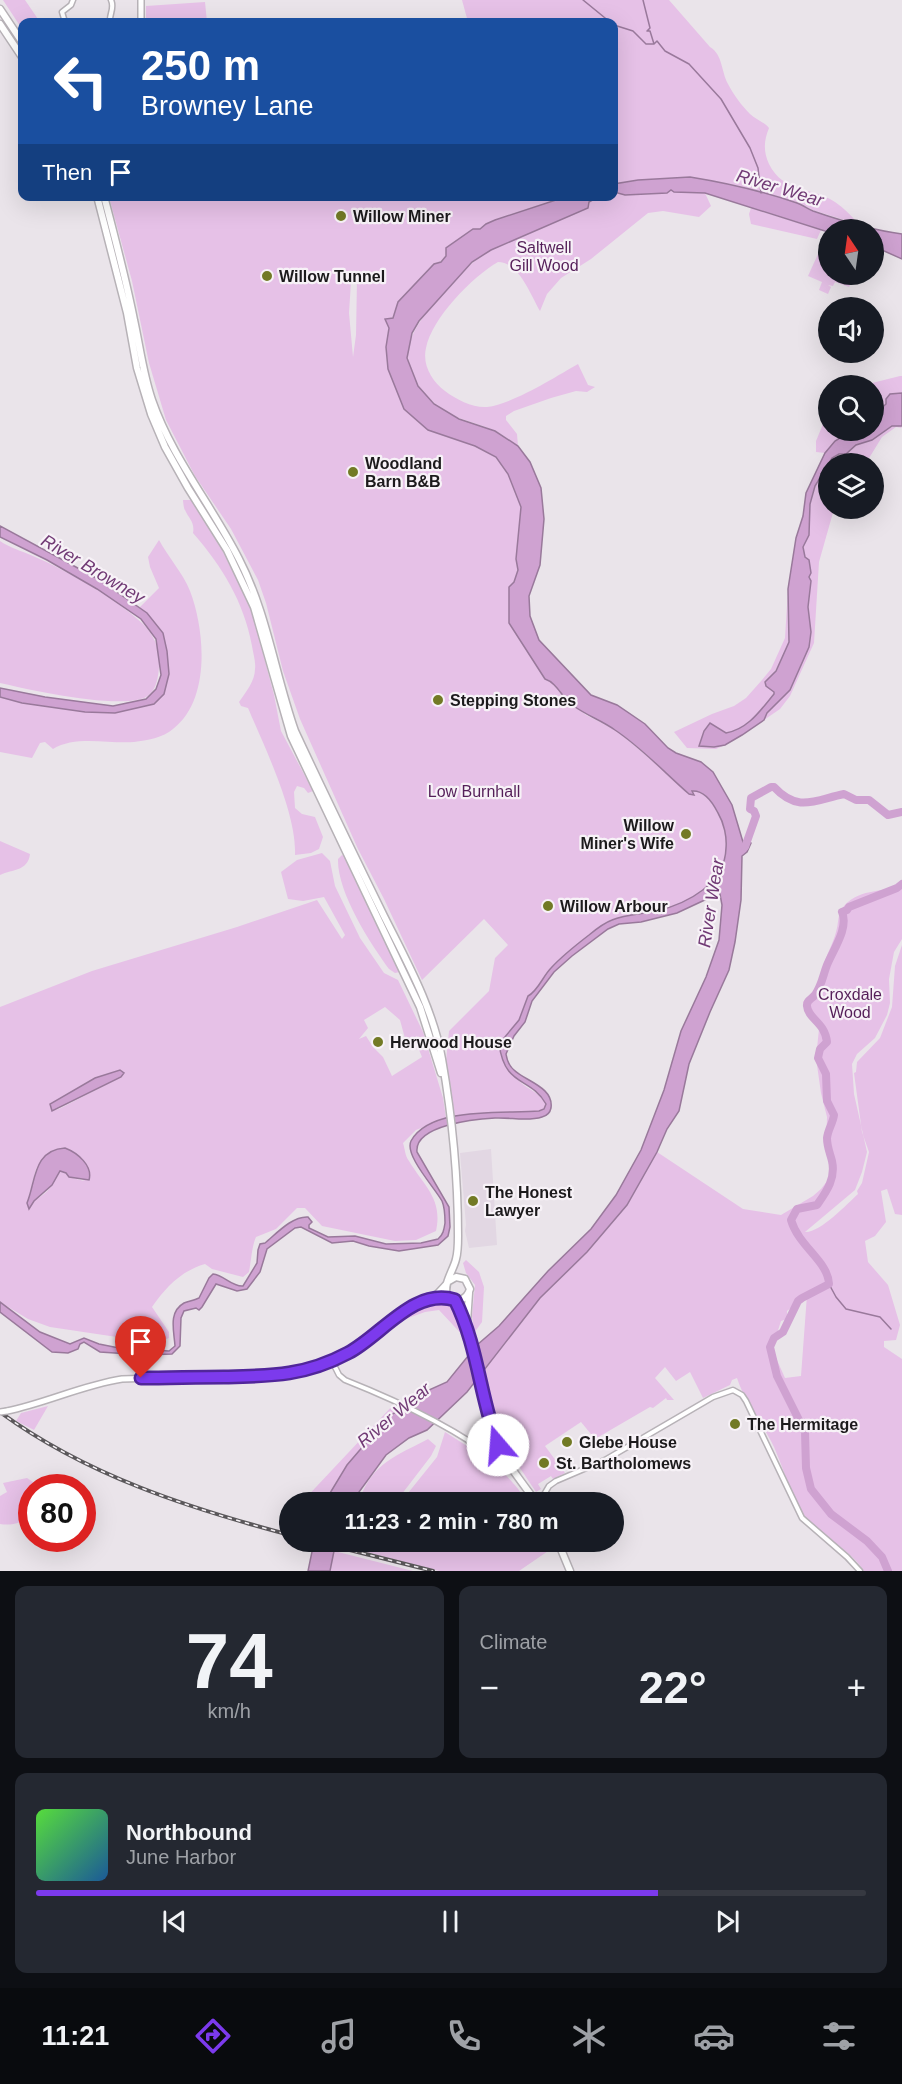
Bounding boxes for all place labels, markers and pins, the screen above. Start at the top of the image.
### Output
place label: Willow Miner [353,208,451,225]
marker: Willow Miner [334,209,348,223]
place label: Willow Tunnel [279,268,385,285]
marker: Willow Tunnel [260,269,274,283]
place label: Woodland Barn B&B [365,455,442,490]
marker: Woodland Barn B&B [346,465,360,479]
place label: Stepping Stones [450,692,576,709]
marker: Stepping Stones [431,693,445,707]
place label: Willow Miner's Wife [581,817,675,852]
marker: Willow Miner's Wife [679,827,693,841]
place label: Willow Arbour [560,898,668,915]
marker: Willow Arbour [541,899,555,913]
place label: Herwood House [390,1034,512,1051]
marker: Herwood House [371,1035,385,1049]
place label: The Honest Lawyer [485,1184,573,1219]
marker: The Honest Lawyer [466,1194,480,1208]
pin [115,1316,166,1378]
place label: The Hermitage [747,1416,858,1433]
marker: The Hermitage [728,1417,742,1431]
place label: Glebe House [579,1434,677,1451]
marker: Glebe House [560,1435,574,1449]
place label: St. Bartholomews [556,1455,691,1472]
marker: St. Bartholomews [537,1456,551,1470]

